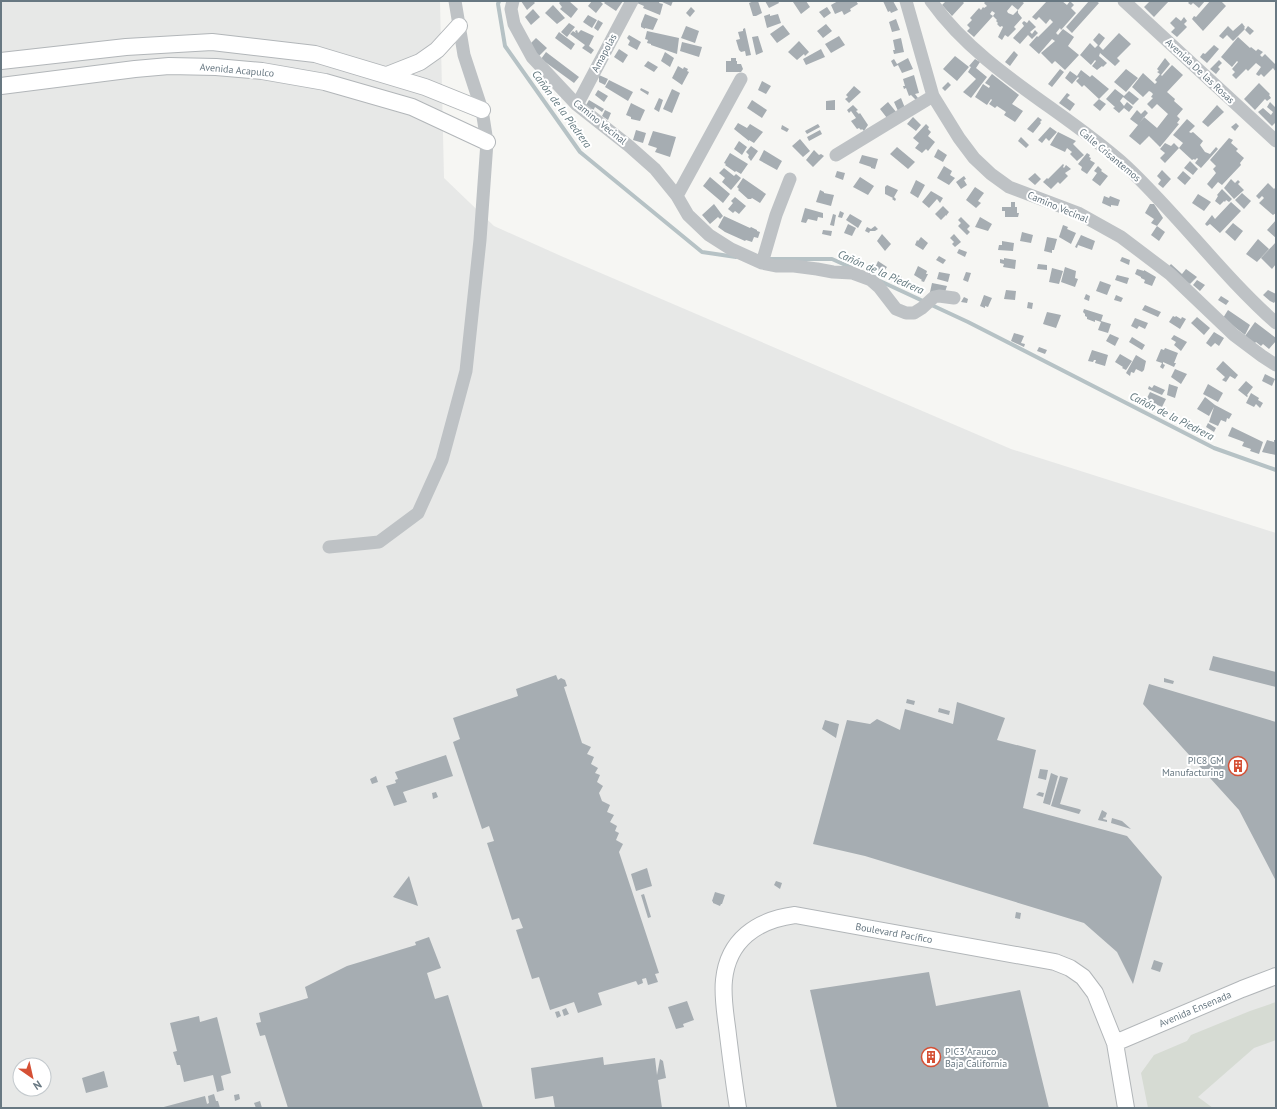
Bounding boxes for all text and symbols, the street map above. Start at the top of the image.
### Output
street label: Amapolas [588,31,620,75]
street label: Avenida De las Rosas [1163,36,1237,106]
street label: Avenida Acapulco [199,60,275,80]
water label: Cañón de la Piedrera [529,67,595,151]
street label: Camino Vecinal [571,96,629,148]
street label: Calle Crisantemos [1077,125,1143,185]
street label: Camino Vecinal [1025,188,1091,226]
water label: Cañón de la Piedrera [836,247,927,298]
water label: Cañón de la Piedrera [1127,389,1217,444]
place label: PIC8 GM Manufacturing [1162,754,1224,779]
building icon: PIC8 GM Manufacturing [1227,755,1249,777]
street label: Boulevard Pacífico [854,920,934,946]
street label: Avenida Ensenada [1157,988,1233,1030]
place label: PIC3 Arauco Baja California [945,1045,1007,1070]
building icon: PIC3 Arauco Baja California [920,1046,942,1068]
north arrow [12,1057,52,1097]
text: N [31,1077,45,1093]

